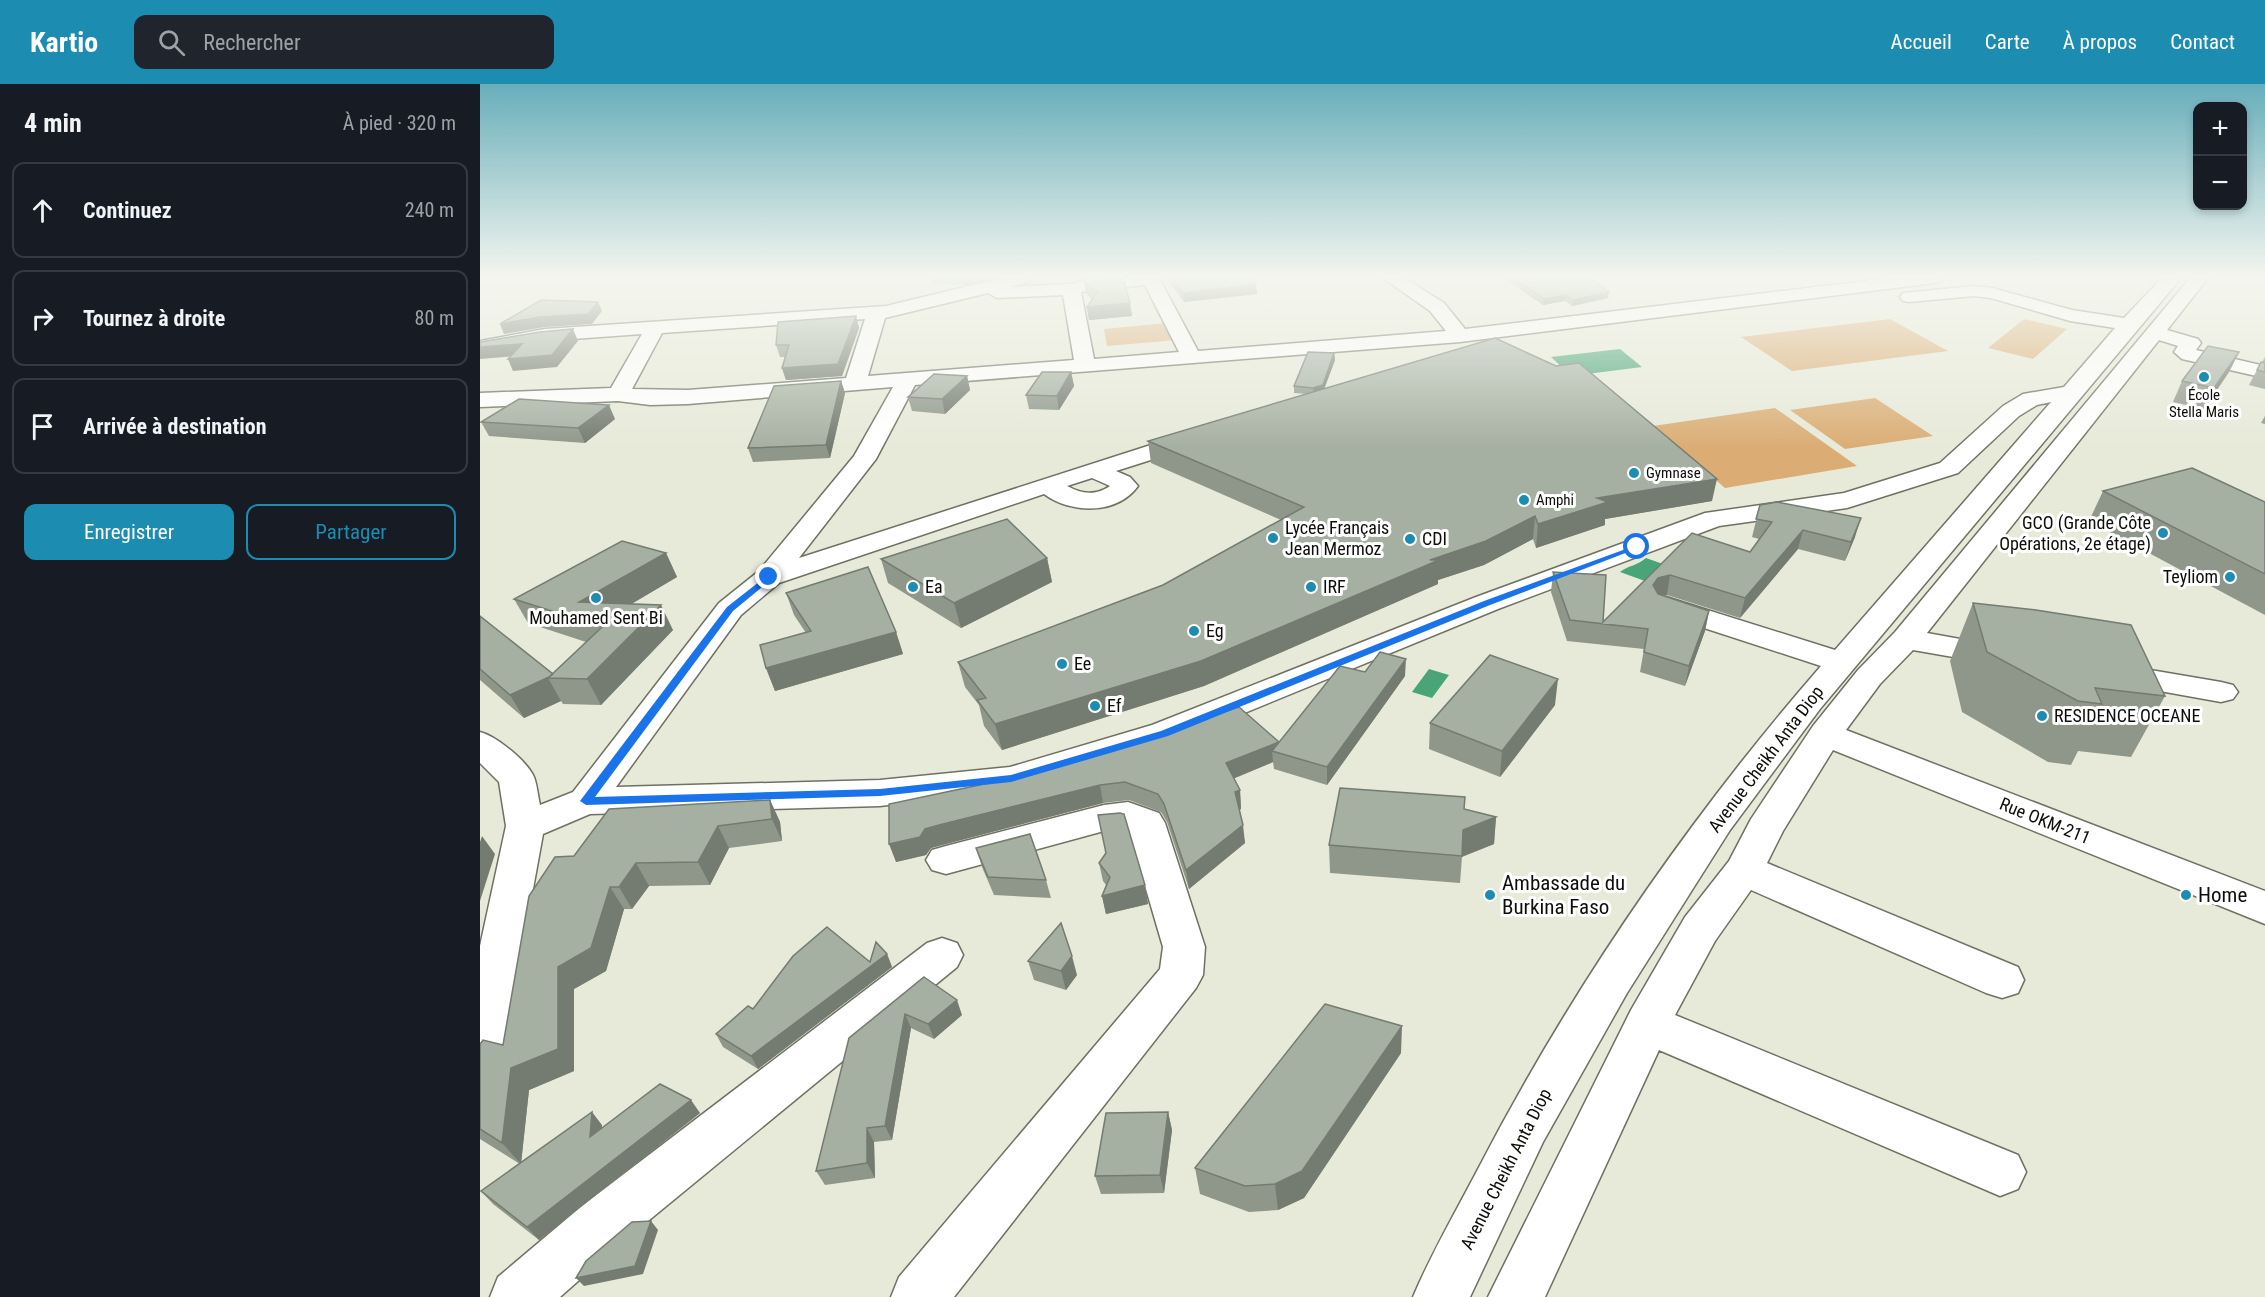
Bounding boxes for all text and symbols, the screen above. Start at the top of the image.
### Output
search box [134,15,554,69]
text: Kartio [30,26,98,59]
icon: search [155,26,188,59]
text: Rechercher [203,30,301,55]
text: Accueil [1891,30,1952,54]
text: Carte [1985,30,2030,54]
text: À propos [2063,30,2137,54]
text: Contact [2170,30,2235,54]
map controls [2193,102,2247,210]
button: + [2193,102,2247,156]
text: 4 min [24,108,82,138]
text: À pied · 320 m [343,111,456,135]
button: − [2193,156,2247,210]
icon: ahead [26,194,59,227]
text: Continuez [83,198,172,223]
text: 240 m [405,198,454,222]
icon: right [26,302,59,335]
text: Tournez à droite [83,306,225,331]
text: 80 m [415,306,454,330]
marker: École Stella Maris [2197,370,2211,384]
place label: École Stella Maris [2169,386,2239,421]
icon: arrive [26,410,59,443]
text: Arrivée à destination [83,414,267,439]
place label: Gymnase [1646,464,1701,482]
marker: Gymnase [1627,466,1641,480]
place label: Amphi [1536,491,1574,509]
marker: Amphi [1517,493,1531,507]
button: Enregistrer [24,504,234,560]
button: Partager [246,504,456,560]
place label: GCO (Grande Côte Opérations, 2e étage) [1999,512,2151,555]
place label: Lycée Français Jean Mermoz [1285,517,1389,559]
marker: GCO (Grande Côte Opérations, 2e étage) [2156,526,2170,540]
place label: CDI [1422,528,1447,549]
marker: Lycée Français Jean Mermoz [1266,531,1280,545]
marker: CDI [1403,532,1417,546]
route start [1623,533,1649,559]
route end [755,563,781,589]
place label: Teyliom [2163,566,2218,587]
marker: Teyliom [2223,570,2237,584]
place label: Ea [925,576,943,597]
place label: IRF [1323,576,1346,597]
marker: Ea [906,580,920,594]
marker: IRF [1304,580,1318,594]
marker: Mouhamed Sent Bi [589,591,603,605]
place label: Mouhamed Sent Bi [529,607,663,628]
place label: Eg [1206,620,1224,641]
marker: Eg [1187,624,1201,638]
place label: Ee [1074,653,1091,674]
marker: Ee [1055,657,1069,671]
street label: Avenue Cheikh Anta Diop [1704,681,1828,836]
place label: Ef [1107,695,1122,716]
marker: Ef [1088,699,1102,713]
place label: RESIDENCE OCEANE [2054,705,2200,726]
marker: RESIDENCE OCEANE [2035,709,2049,723]
street label: Rue OKM-211 [1997,793,2094,848]
place label: Ambassade du Burkina Faso [1502,871,1625,919]
place label: Home [2198,883,2247,907]
marker: Ambassade du Burkina Faso [1483,888,1497,902]
marker: Home [2179,888,2193,902]
street label: Avenue Cheikh Anta Diop [1456,1085,1555,1253]

